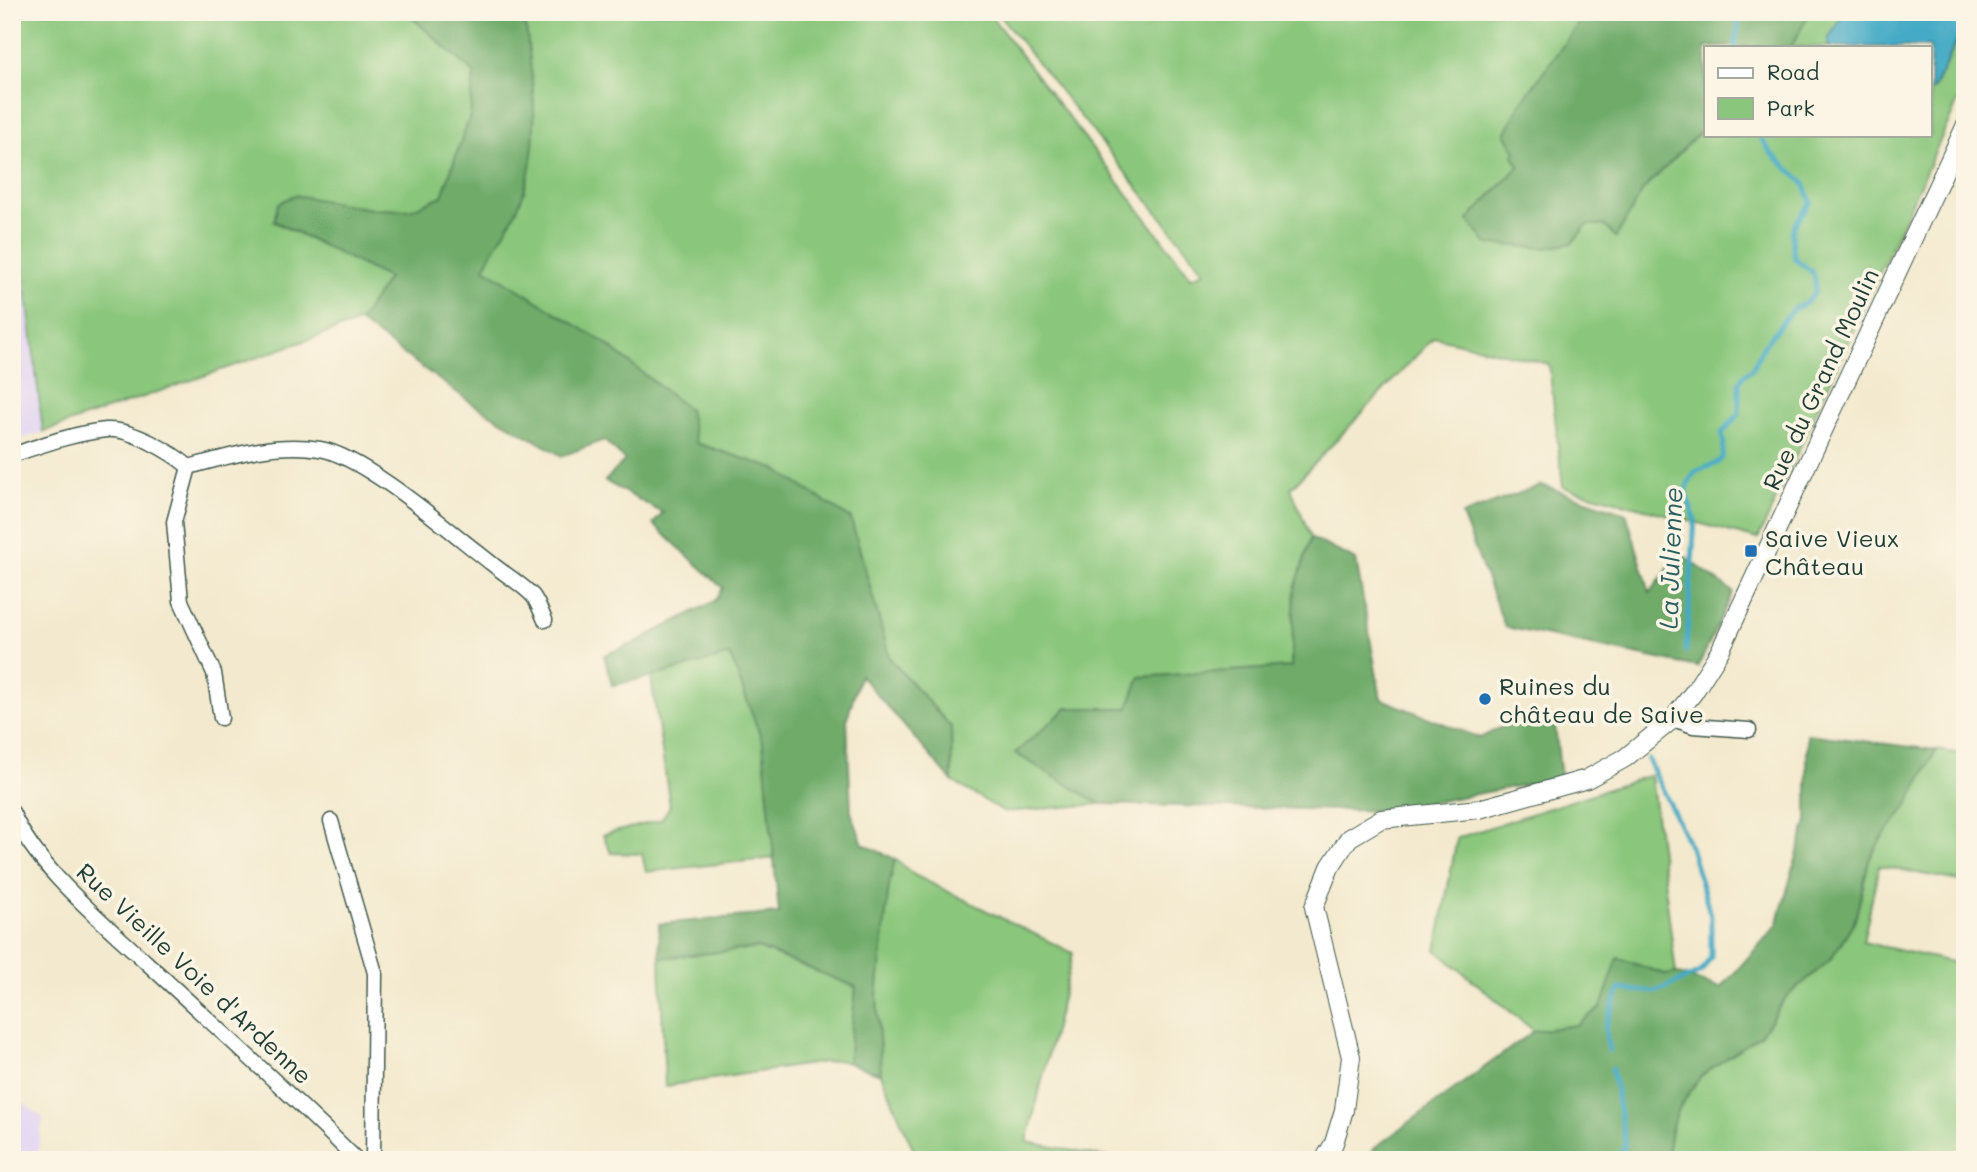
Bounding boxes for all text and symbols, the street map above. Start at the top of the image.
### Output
legend [1704,46,1932,136]
text: Road [1767,58,1819,85]
text: Park [1767,94,1815,121]
street label: Rue du Grand Moulin [1755,263,1885,495]
water label: La Julienne [1651,486,1689,630]
place label: Saive Vieux Château [1765,522,1899,581]
marker: Saive Vieux Château [1743,543,1759,559]
place label: Ruines du château de Saive [1499,670,1704,729]
marker: Ruines du château de Saive [1477,691,1493,707]
street label: Rue Vieille Voie d'Ardenne [71,856,319,1090]

